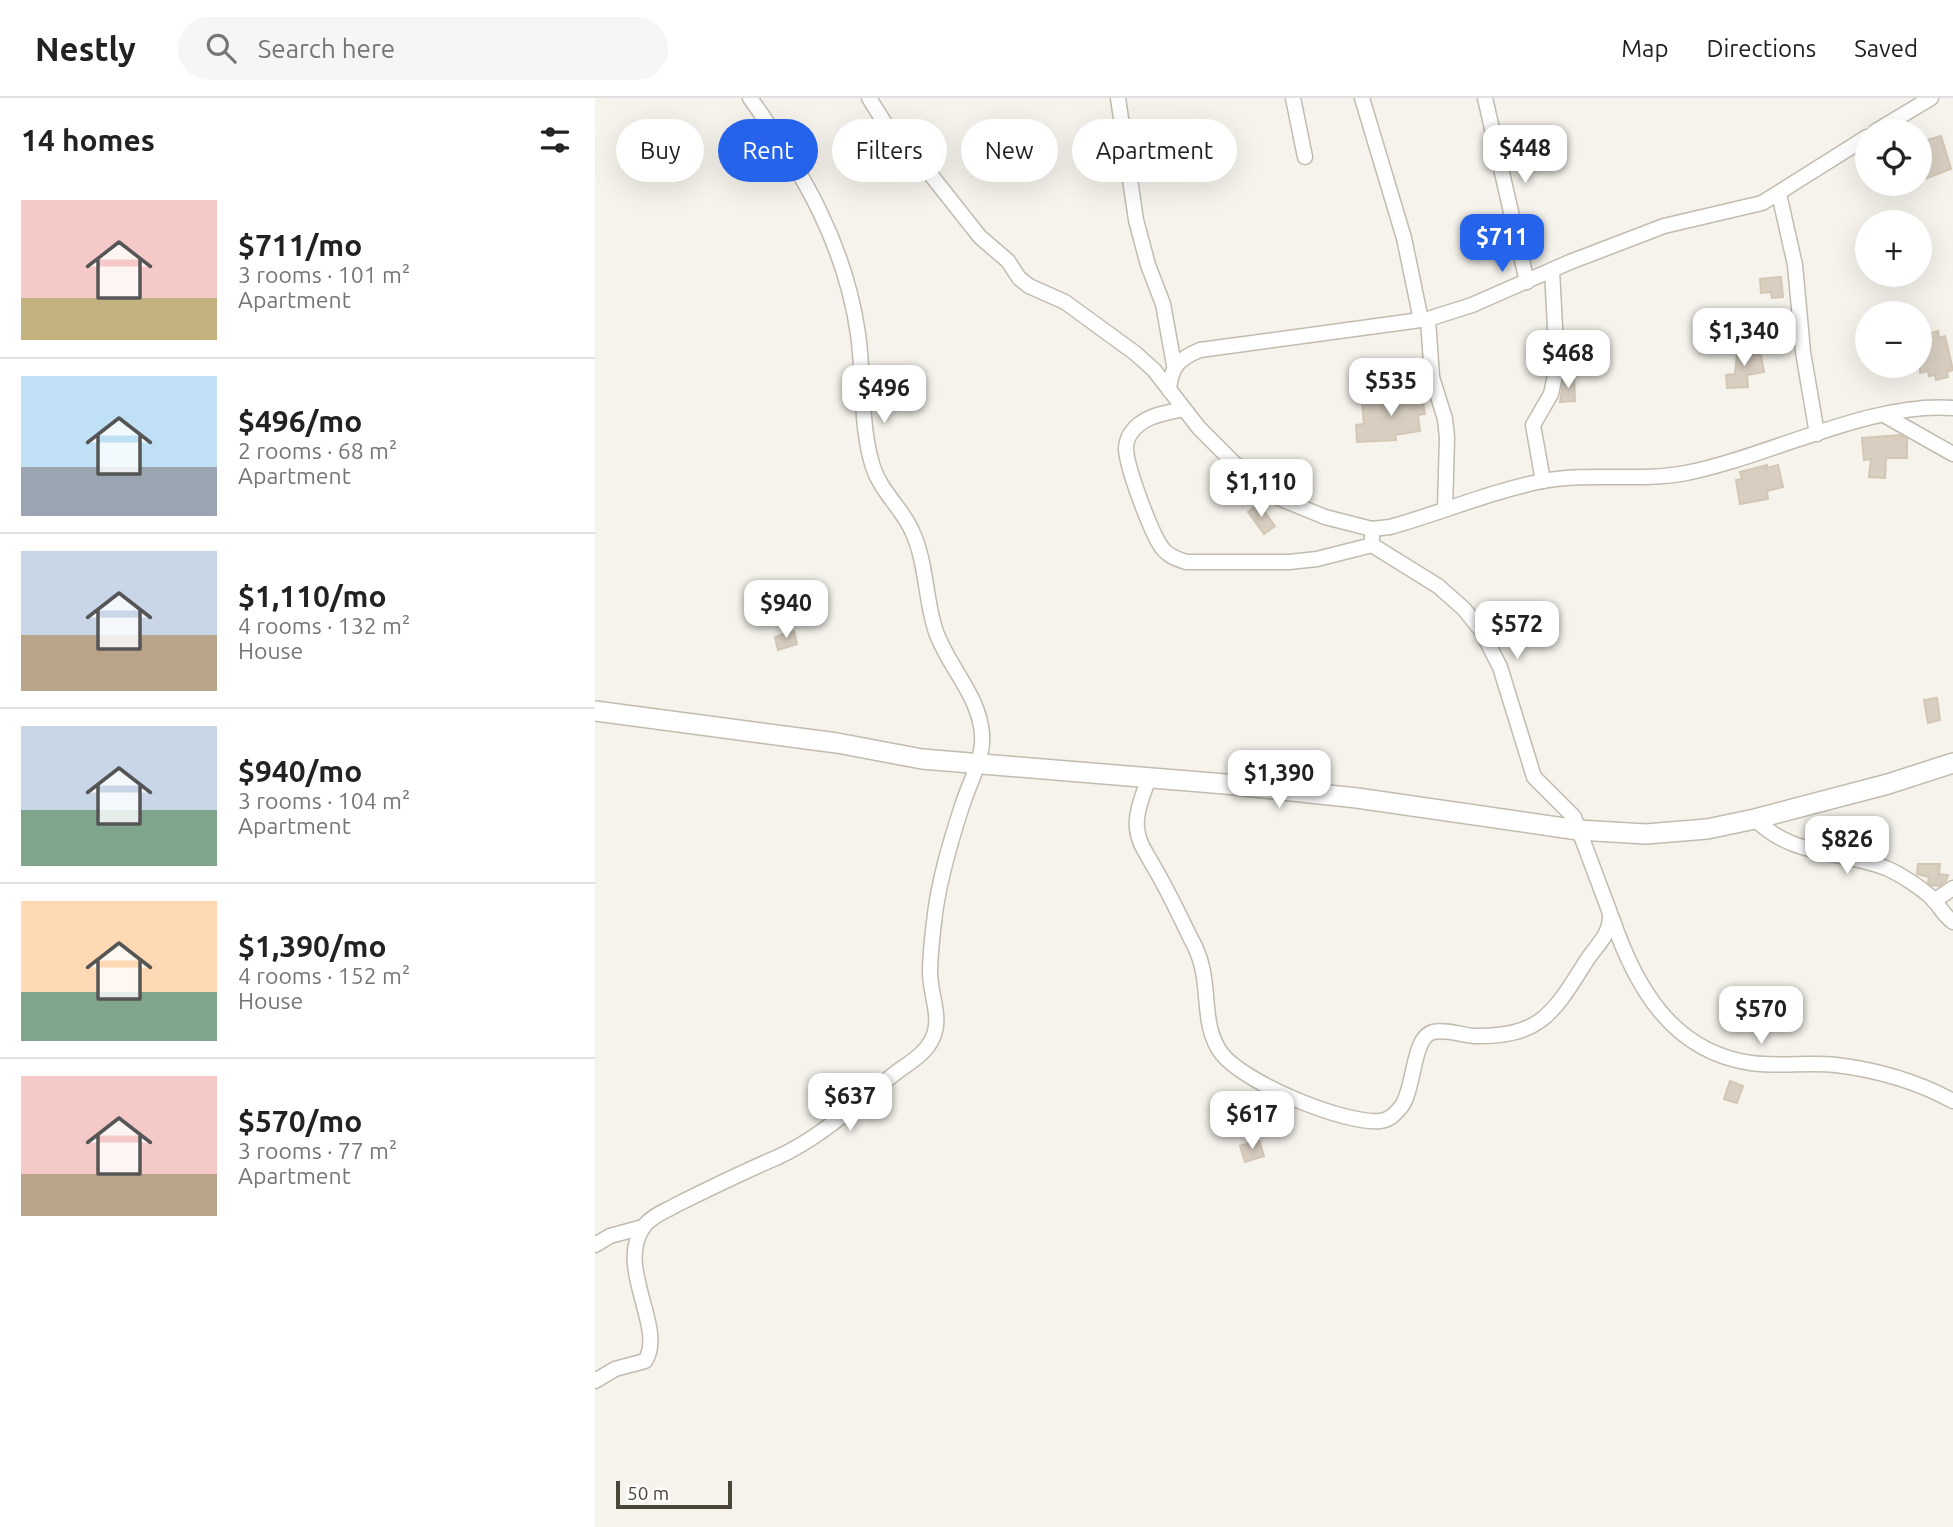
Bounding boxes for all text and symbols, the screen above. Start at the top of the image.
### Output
search box [178,17,668,80]
icon: search [202,29,240,67]
text: Nestly [35,30,136,67]
text: Search here [258,34,395,63]
text: Map [1621,35,1668,62]
text: Directions [1706,35,1816,62]
text: Saved [1854,35,1918,62]
chip: Buy [616,119,704,182]
chip: Rent [718,119,818,182]
chip: Filters [832,119,947,182]
chip: New [961,119,1058,182]
chip: Apartment [1072,119,1237,182]
map controls [1855,119,1932,378]
button: locate [1855,119,1932,196]
icon: filters [536,121,574,159]
text: 14 homes [21,123,155,157]
pin: $448 [1484,126,1566,185]
text: $448 [1499,135,1551,160]
button: + [1855,210,1932,287]
pin: $711 [1461,214,1543,274]
text: $711 [1476,224,1528,249]
icon: home [77,228,161,312]
text: $711/mo [238,228,362,262]
text: 3 rooms · 101 m² [238,262,410,287]
text: Apartment [238,287,351,312]
button: − [1855,301,1932,378]
pin: $1,340 [1687,308,1801,368]
text: $1,340 [1709,318,1779,343]
pin: $468 [1527,330,1609,390]
text: $468 [1542,340,1594,365]
pin: $535 [1350,358,1432,418]
pin: $496 [843,366,925,425]
text: $535 [1365,368,1417,393]
text: $496 [858,375,910,400]
icon: home [77,404,161,488]
text: $496/mo [238,404,362,438]
text: 2 rooms · 68 m² [238,438,397,463]
pin: $1,110 [1204,460,1318,519]
text: Apartment [238,463,351,488]
text: $1,110 [1226,469,1296,494]
icon: home [77,579,161,663]
text: $1,110/mo [238,579,387,613]
pin: $940 [745,580,827,640]
text: $940 [760,590,812,615]
pin: $572 [1476,602,1558,661]
text: $572 [1491,611,1543,636]
text: 4 rooms · 132 m² [238,613,410,638]
text: House [238,638,303,663]
pin: $1,390 [1222,750,1336,810]
icon: home [77,754,161,838]
text: $940/mo [238,754,362,788]
text: $1,390 [1244,760,1314,785]
text: 3 rooms · 104 m² [238,788,410,813]
text: Apartment [238,813,351,838]
pin: $826 [1806,816,1888,876]
text: $826 [1821,826,1873,851]
icon: home [77,929,161,1013]
text: $1,390/mo [238,929,387,963]
text: 4 rooms · 152 m² [238,963,410,988]
pin: $570 [1720,986,1802,1046]
text: House [238,988,303,1013]
text: $570 [1735,996,1787,1021]
pin: $637 [809,1074,891,1133]
text: $637 [824,1083,876,1108]
pin: $617 [1211,1091,1293,1151]
text: $617 [1226,1101,1278,1126]
icon: home [77,1104,161,1188]
text: $570/mo [238,1104,362,1138]
text: 3 rooms · 77 m² [238,1138,397,1163]
text: Apartment [238,1163,351,1188]
scale bar [616,1478,731,1510]
text: 50 m [627,1482,669,1504]

